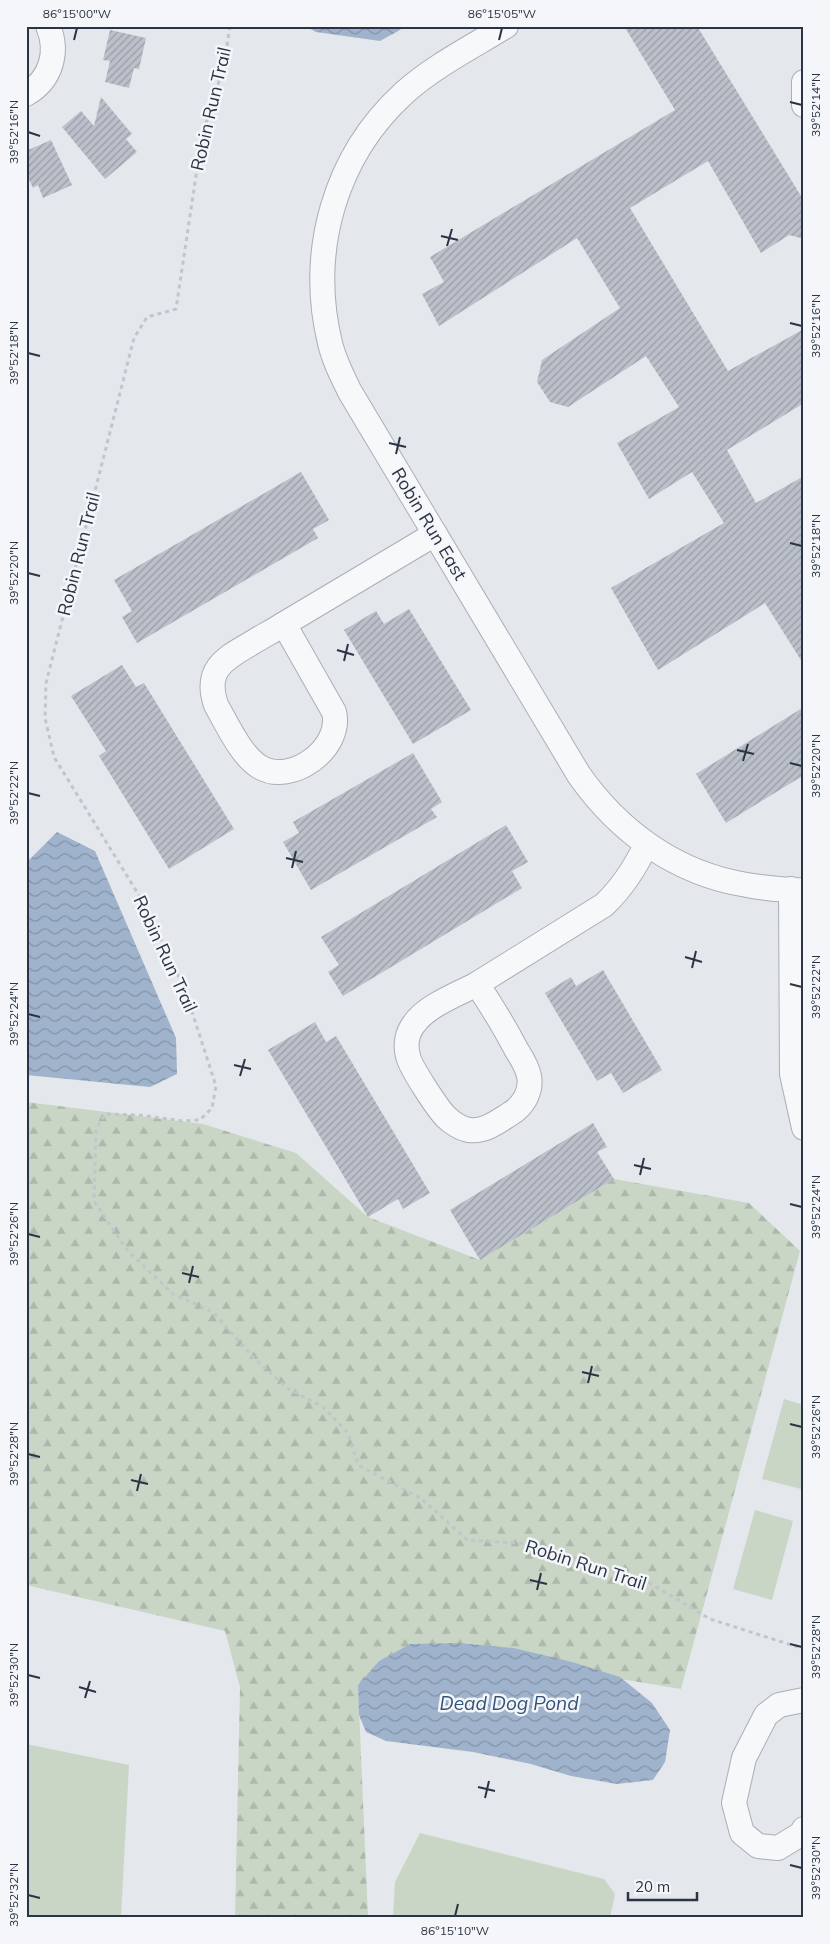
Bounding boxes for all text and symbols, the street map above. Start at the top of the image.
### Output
text: 86°15'00"W [43,6,111,21]
text: 86°15'05"W [468,6,536,21]
street label: Robin Run Trail [185,45,236,173]
text: 39°52'14"N [808,73,823,137]
text: 39°52'16"N [6,100,21,164]
text: 39°52'16"N [808,294,823,358]
text: 39°52'18"N [6,321,21,385]
street label: Robin Run East [387,463,472,584]
street label: Robin Run Trail [52,490,105,618]
text: 39°52'18"N [808,514,823,578]
text: 39°52'20"N [6,541,21,605]
text: 39°52'20"N [808,734,823,798]
text: 39°52'22"N [6,761,21,825]
street label: Robin Run Trail [128,892,203,1016]
text: 39°52'22"N [808,955,823,1019]
text: 39°52'24"N [6,982,21,1046]
text: 39°52'24"N [808,1175,823,1239]
text: 39°52'26"N [6,1202,21,1266]
text: 39°52'26"N [808,1395,823,1459]
text: 39°52'28"N [6,1422,21,1486]
street label: Robin Run Trail [523,1534,650,1595]
text: 39°52'28"N [808,1615,823,1679]
text: 39°52'30"N [6,1643,21,1707]
water label: Dead Dog Pond [439,1691,579,1715]
text: 39°52'30"N [808,1836,823,1900]
text: 39°52'32"N [6,1863,21,1927]
scale bar [628,1869,696,1901]
text: 20 m [635,1877,670,1896]
text: 86°15'10"W [421,1923,489,1938]

